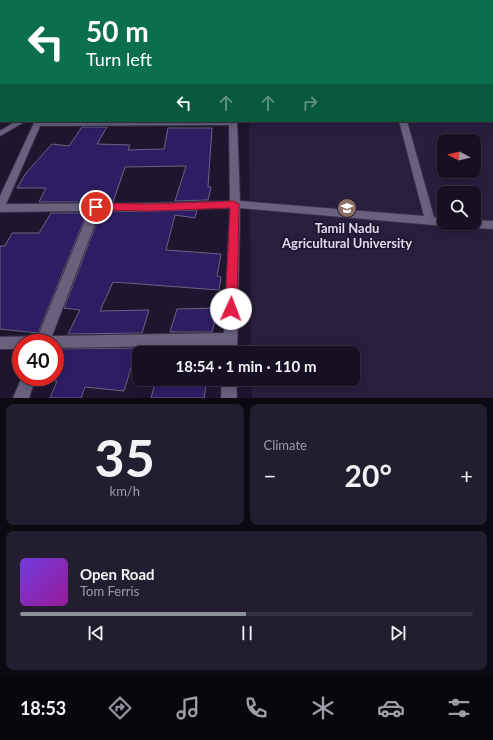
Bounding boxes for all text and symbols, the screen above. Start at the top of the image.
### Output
text: 50 m [86,14,149,48]
icon: left [20,16,72,68]
text: Turn left [86,48,152,70]
icon: left [173,92,195,114]
icon: ahead [215,92,237,114]
icon: ahead [257,92,279,114]
icon: right [299,92,321,114]
north arrow [437,134,481,178]
map controls [437,134,481,230]
button: search [437,186,481,230]
pin [79,190,113,224]
icon: arrive [85,196,107,218]
school or university icon: Tamil Nadu Agricultural University [336,197,358,219]
place label: Tamil Nadu Agricultural University [281,220,412,251]
position arrow [210,288,252,330]
speed limit sign: 40 [12,334,64,386]
text: 18:54 · 1 min · 110 m [176,357,316,375]
text: 35 [95,426,155,488]
text: Climate [264,437,307,453]
text: 20° [345,457,392,493]
text: − [264,462,276,489]
text: + [460,462,473,489]
text: km/h [110,483,140,499]
text: Open Road [80,565,155,583]
text: Tom Ferris [80,583,139,599]
icon: previous [85,622,107,644]
icon: pause [236,622,258,644]
icon: next [387,622,409,644]
icon: directions [106,694,134,722]
icon: music [174,694,202,722]
icon: phone [242,694,270,722]
icon: climate [309,694,337,722]
icon: car [377,694,405,722]
icon: filters [445,694,473,722]
text: 18:53 [20,697,66,719]

